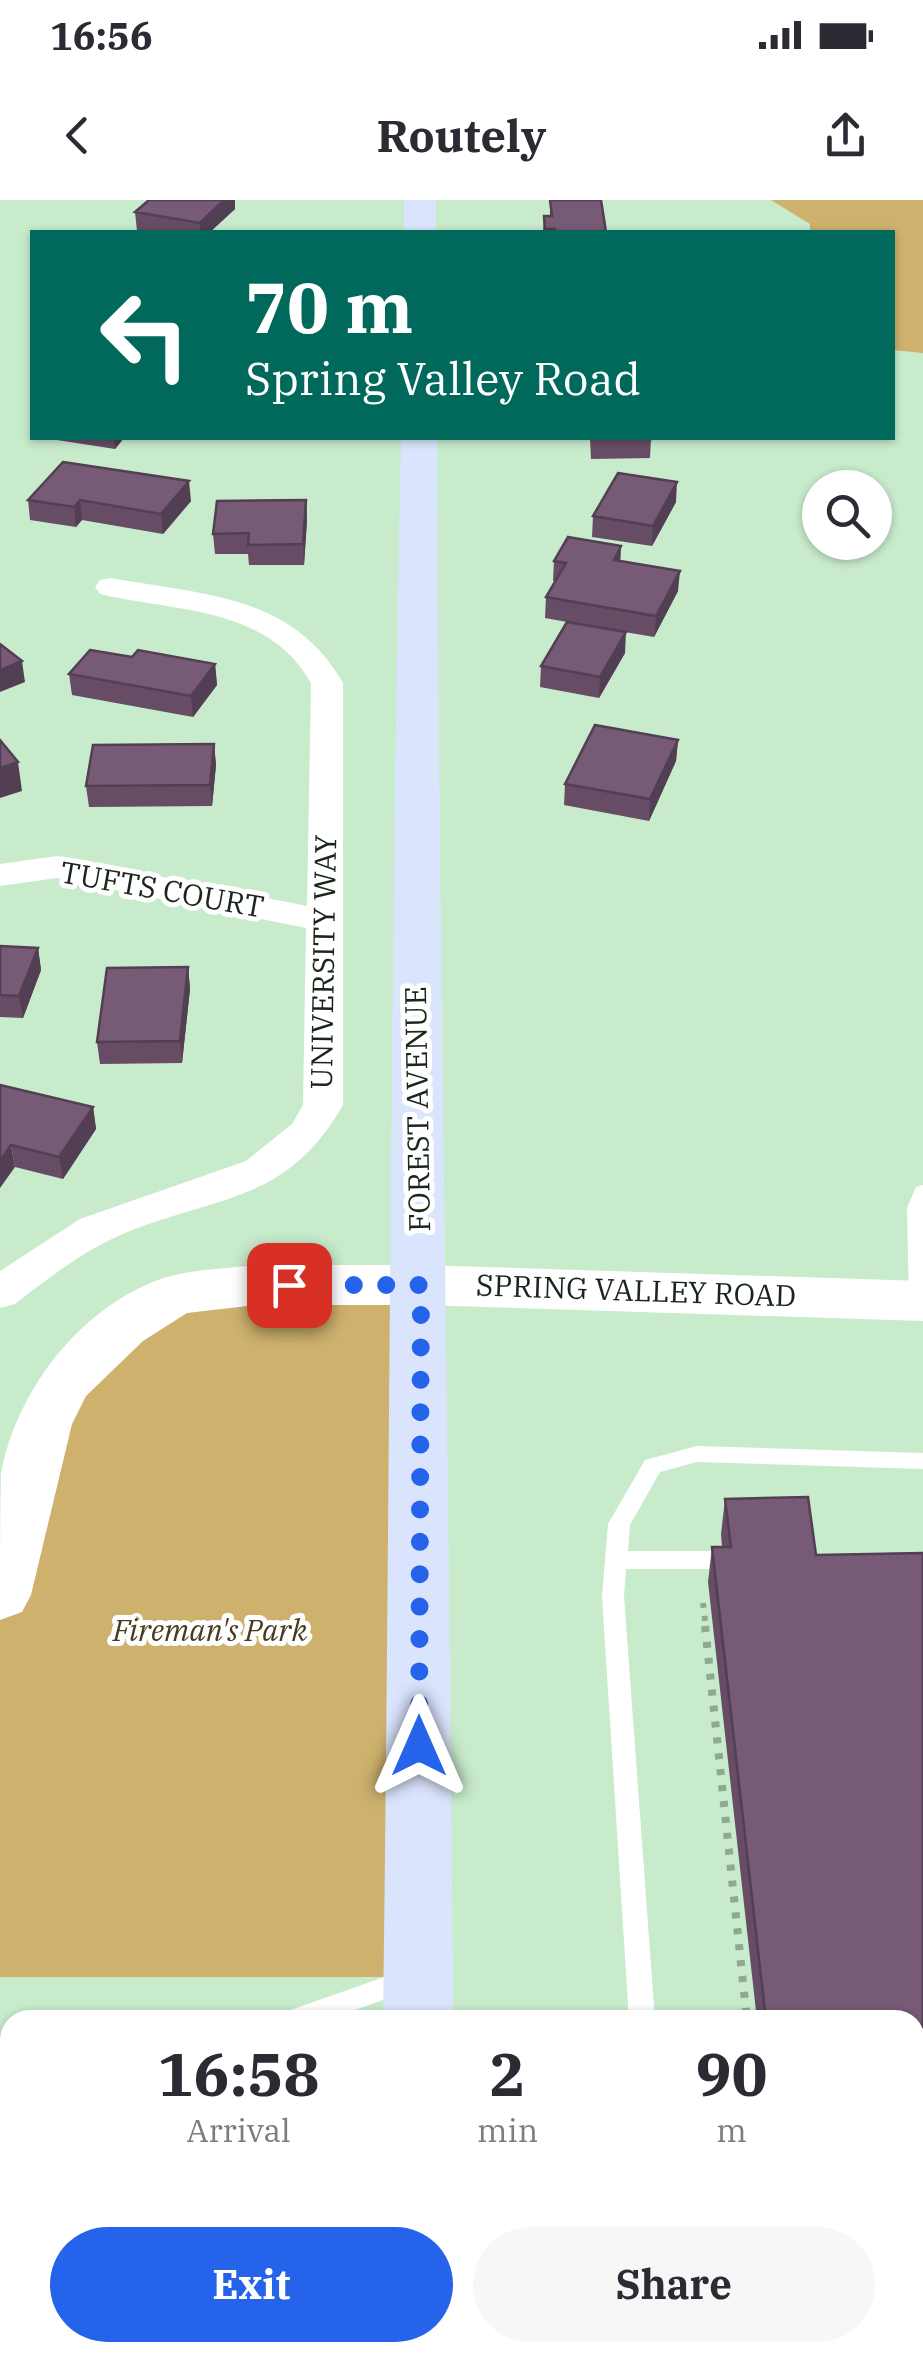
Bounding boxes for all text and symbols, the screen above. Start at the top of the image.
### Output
text: 16:56 [50,11,153,60]
text: Routely [377,106,546,164]
icon: back [50,108,105,163]
icon: share [818,108,873,163]
text: 70 m [245,261,413,352]
icon: left [80,270,210,400]
text: Spring Valley Road [245,349,641,407]
map controls [802,470,892,560]
button: search [802,470,892,560]
street label: UNIVERSITY WAY [301,834,344,1090]
street label: TUFTS COURT [57,851,267,926]
street label: FOREST AVENUE [395,986,438,1232]
pin [247,1243,332,1328]
icon: arrive [262,1258,317,1313]
street label: SPRING VALLEY ROAD [475,1264,797,1315]
park label: Fireman's Park [112,1610,307,1649]
position arrow [367,1694,471,1798]
text: 16:58 [157,2034,320,2113]
text: 2 [490,2034,526,2113]
text: 90 [696,2034,768,2113]
text: Arrival [186,2109,291,2151]
text: min [477,2109,538,2151]
text: m [716,2109,747,2151]
button: Exit [50,2227,453,2342]
button: Share [473,2227,875,2342]

